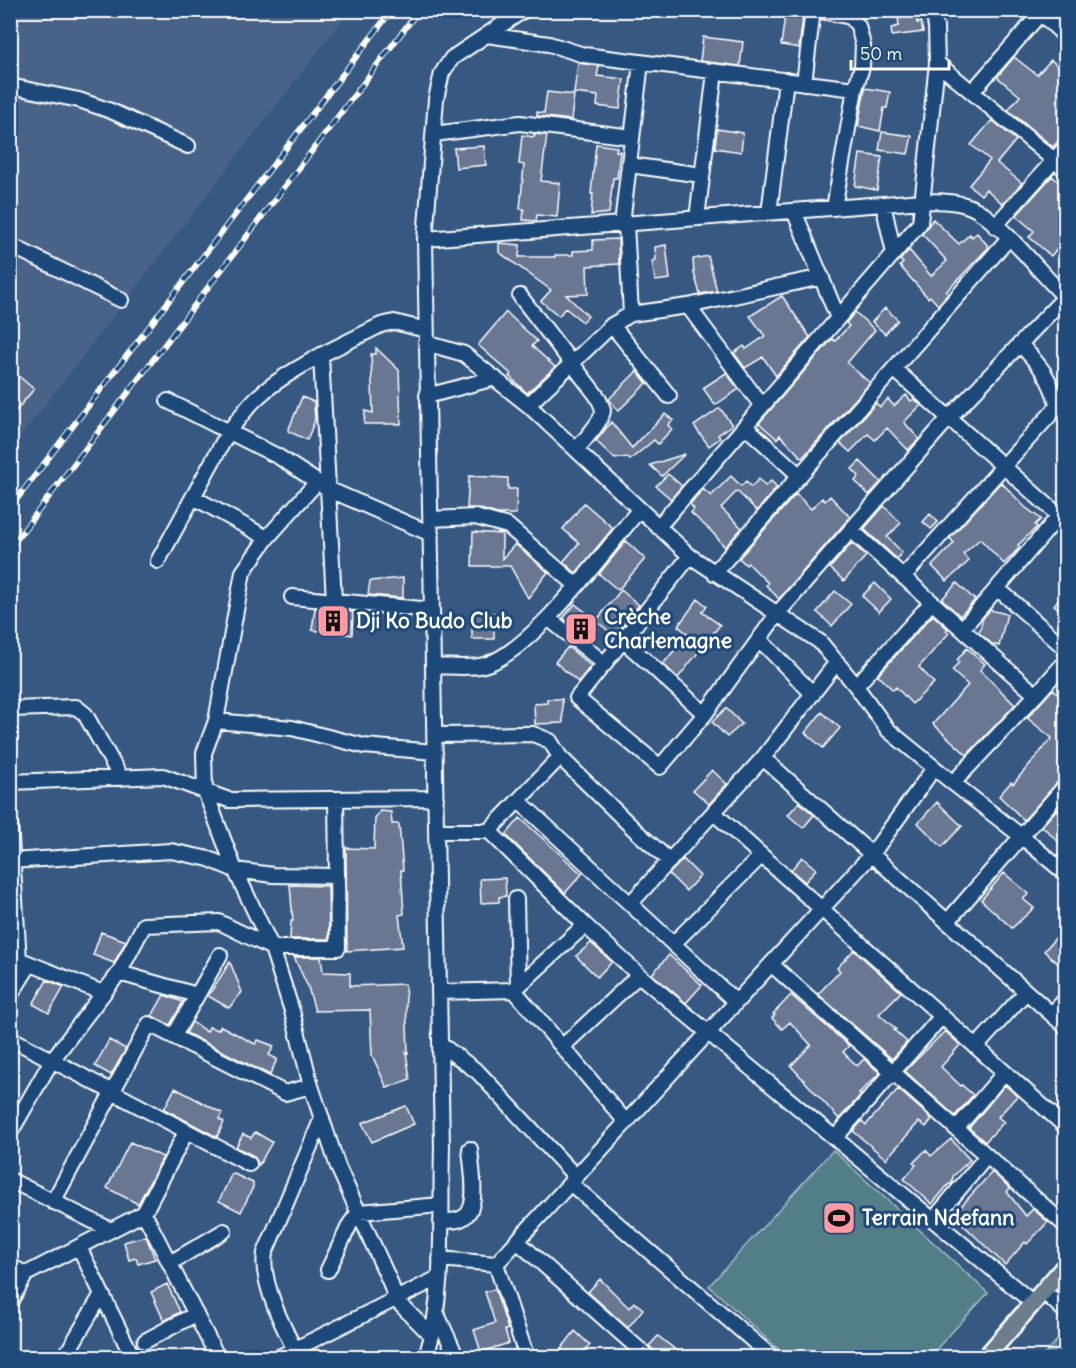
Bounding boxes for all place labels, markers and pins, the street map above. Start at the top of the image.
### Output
building icon: Dji Ko Budo Club [315,603,351,639]
place label: Crèche Charlemagne [604,603,732,654]
place label: Dji Ko Budo Club [356,607,512,634]
building icon: Crèche Charlemagne [563,611,599,647]
sports icon: Terrain Ndefann [821,1200,857,1236]
place label: Terrain Ndefann [862,1204,1014,1231]

